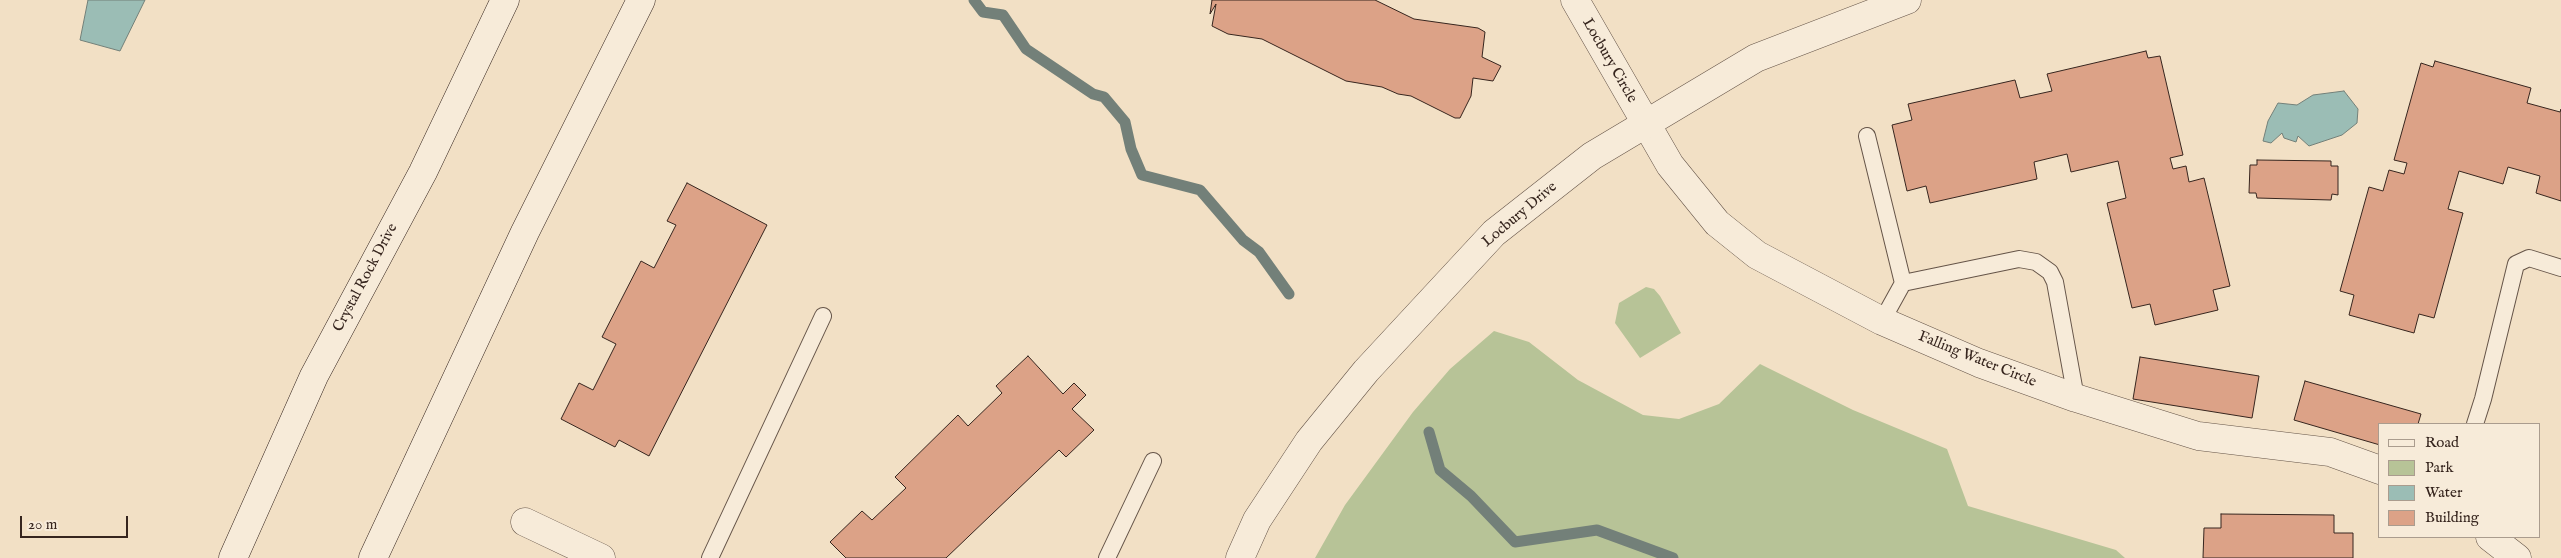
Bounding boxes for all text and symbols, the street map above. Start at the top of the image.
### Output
street label: Locbury Circle [1578,15,1640,107]
street label: Locbury Drive [1479,178,1561,252]
street label: Crystal Rock Drive [330,221,402,335]
street label: Falling Water Circle [1915,328,2039,392]
legend [2378,423,2541,538]
text: Road [2425,433,2459,452]
text: Park [2425,458,2454,477]
text: Water [2425,483,2462,502]
scale bar [22,506,130,538]
text: Building [2425,508,2479,527]
text: 20 m [28,515,57,534]

